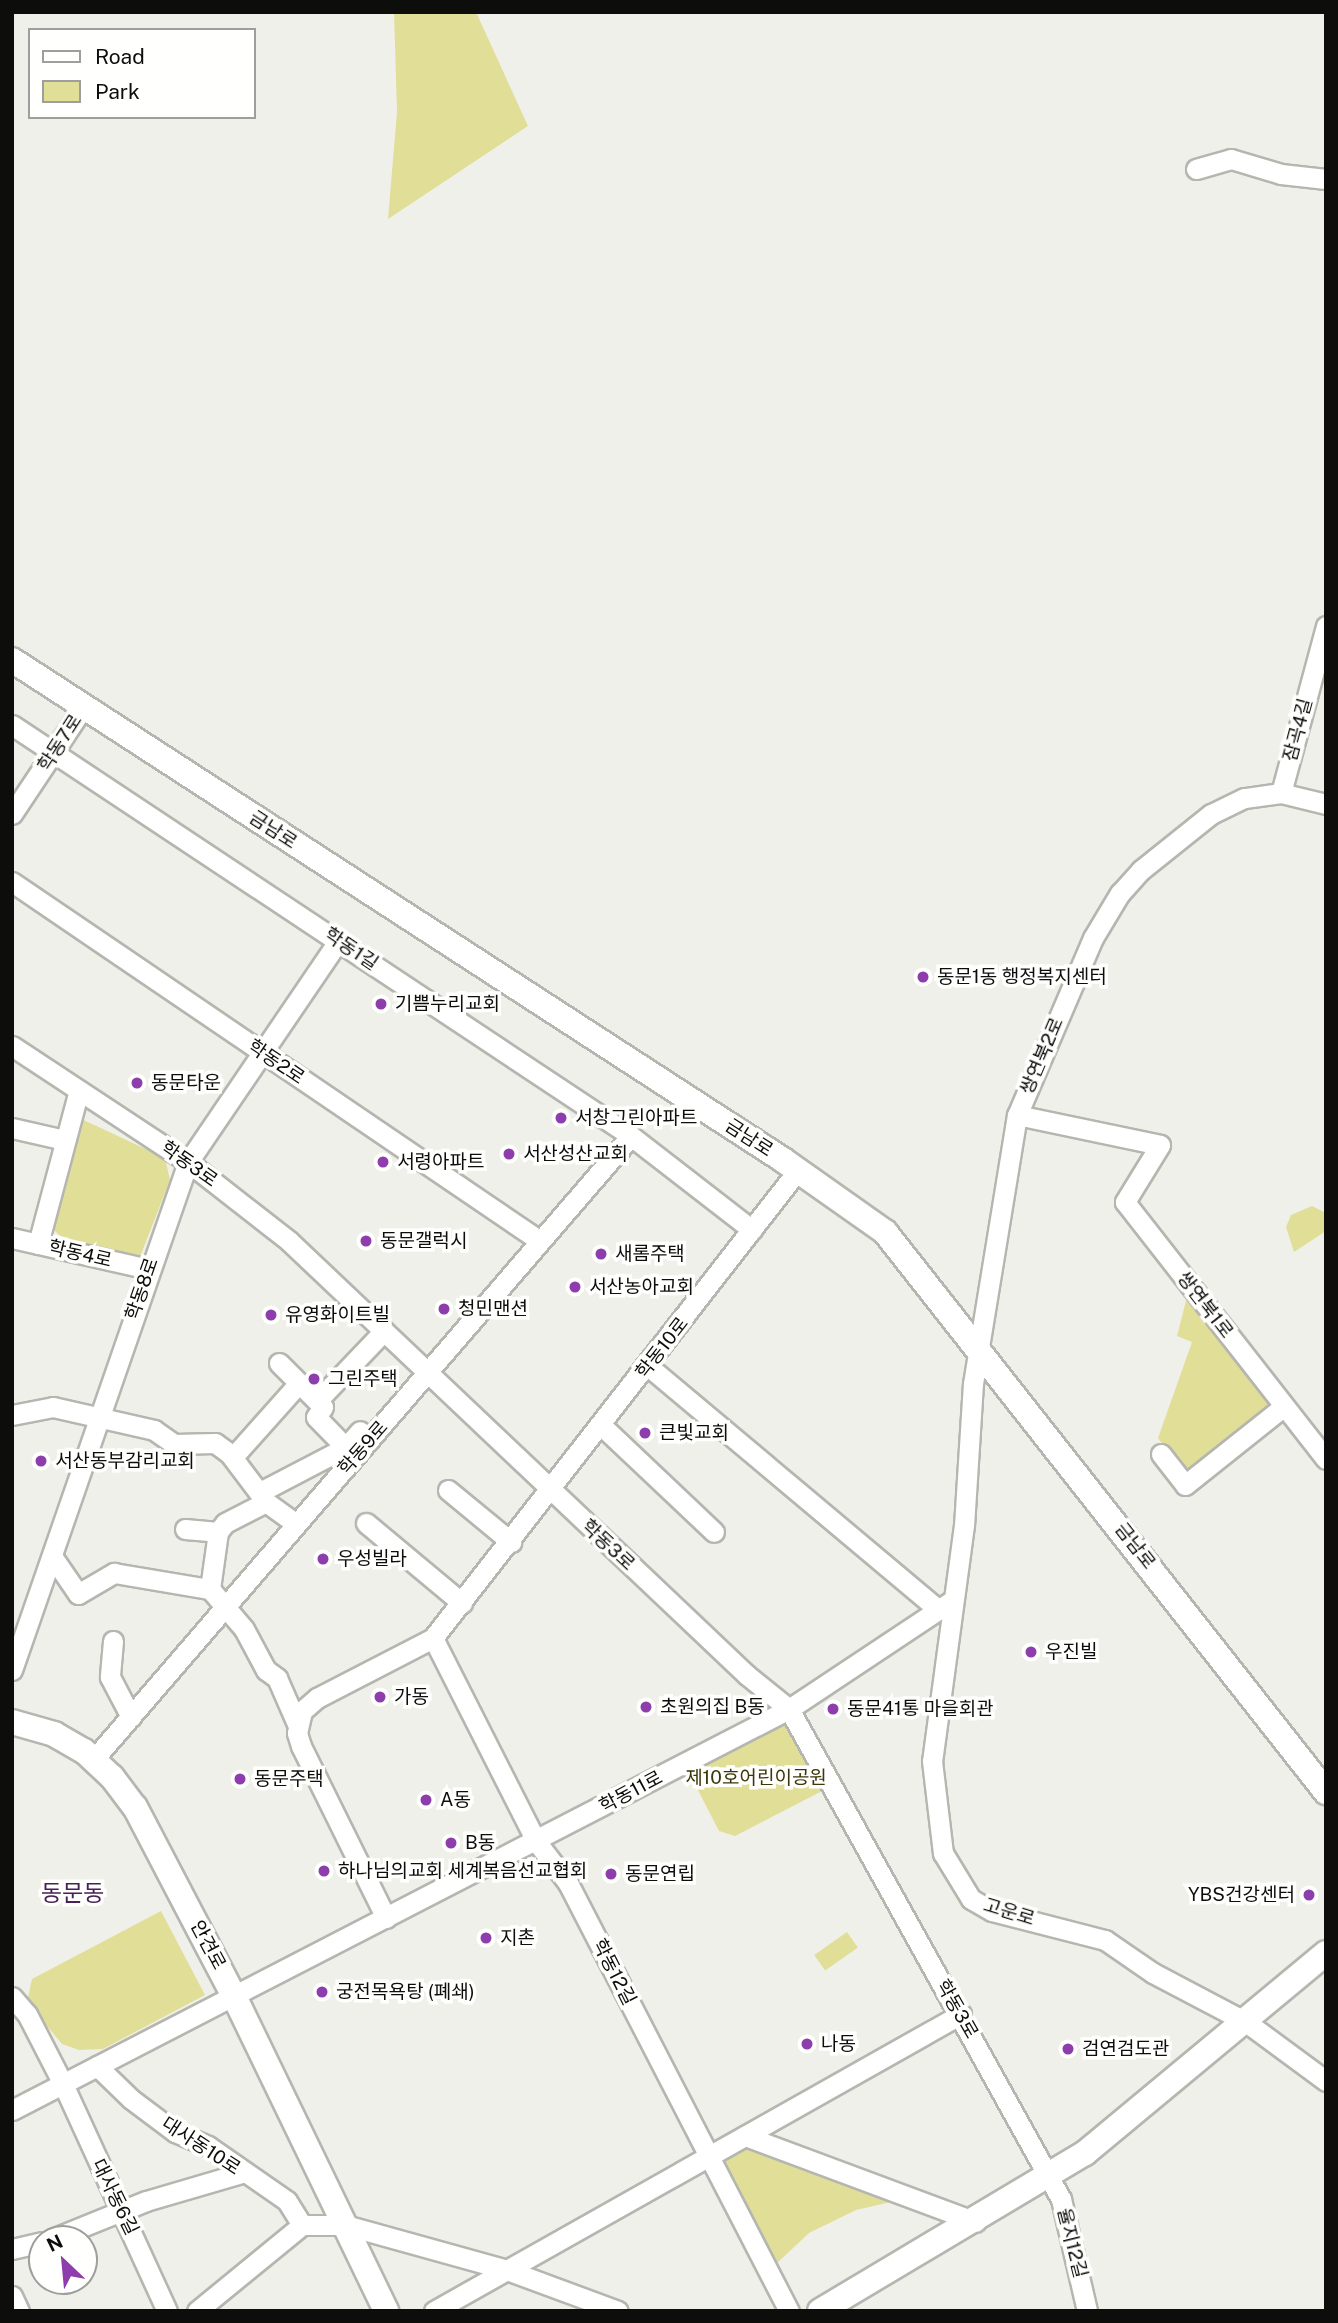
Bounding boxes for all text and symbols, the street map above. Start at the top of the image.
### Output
legend [28,28,256,119]
text: Road [95,44,145,69]
text: Park [95,79,140,104]
street label: 잠곡4길 [1279,696,1317,764]
street label: 학동7로 [33,710,87,776]
street label: 금남로 [245,806,301,854]
street label: 학동1길 [320,923,382,975]
place label: 동문1동 행정복지센터 [937,966,1107,988]
marker: 동문1동 행정복지센터 [915,969,931,985]
place label: 기쁨누리교회 [395,993,500,1015]
marker: 기쁨누리교회 [373,996,389,1012]
street label: 쌍연북2로 [1016,1014,1068,1098]
street label: 학동2로 [243,1035,309,1089]
place label: 동문타운 [151,1072,221,1094]
marker: 동문타운 [129,1075,145,1091]
place label: 서창그린아파트 [575,1107,697,1129]
marker: 서창그린아파트 [553,1110,569,1126]
street label: 금남로 [721,1114,777,1162]
street label: 학동3로 [156,1136,222,1192]
place label: 서산성산교회 [523,1143,628,1165]
marker: 서산성산교회 [501,1146,517,1162]
place label: 서령아파트 [397,1151,484,1173]
marker: 서령아파트 [375,1154,391,1170]
place label: 동문갤럭시 [380,1230,467,1252]
marker: 동문갤럭시 [358,1233,374,1249]
street label: 학동4로 [46,1236,114,1272]
place label: 새롬주택 [615,1243,685,1265]
marker: 새롬주택 [593,1246,609,1262]
street label: 학동8로 [121,1255,163,1323]
street label: 쌍연북1로 [1172,1267,1238,1343]
place label: 서산농아교회 [589,1276,694,1298]
marker: 서산농아교회 [567,1279,583,1295]
place label: 청민맨션 [458,1298,528,1320]
marker: 청민맨션 [436,1301,452,1317]
place label: 유영화이트빌 [285,1304,390,1326]
marker: 유영화이트빌 [263,1307,279,1323]
street label: 학동10로 [631,1313,693,1383]
place label: 그린주택 [328,1368,398,1390]
marker: 그린주택 [306,1371,322,1387]
street label: 학동9로 [333,1416,393,1480]
place label: 큰빛교회 [659,1422,729,1444]
marker: 큰빛교회 [637,1425,653,1441]
place label: 서산동부감리교회 [55,1450,195,1472]
marker: 서산동부감리교회 [33,1453,49,1469]
street label: 학동3로 [577,1515,639,1575]
street label: 금남로 [1110,1518,1160,1574]
place label: 우성빌라 [337,1548,407,1570]
marker: 우성빌라 [315,1551,331,1567]
place label: 우진빌 [1045,1641,1097,1663]
marker: 우진빌 [1023,1644,1039,1660]
place label: 가동 [394,1686,429,1708]
marker: 가동 [372,1689,388,1705]
place label: 초원의집 B동 [660,1696,765,1718]
place label: 동문41통 마을회관 [847,1698,994,1720]
marker: 초원의집 B동 [638,1699,654,1715]
marker: 동문41통 마을회관 [825,1701,841,1717]
street label: 학동11로 [596,1766,666,1818]
park label: 제10호어린이공원 [685,1767,827,1789]
place label: 동문주택 [254,1768,324,1790]
marker: 동문주택 [232,1771,248,1787]
place label: A동 [440,1789,471,1811]
marker: A동 [418,1792,434,1808]
place label: B동 [465,1832,495,1854]
marker: B동 [443,1835,459,1851]
place label: 하나님의교회 세계복음선교협회 [338,1860,587,1882]
marker: 하나님의교회 세계복음선교협회 [316,1863,332,1879]
place label: 동문연립 [625,1863,695,1885]
marker: 동문연립 [603,1866,619,1882]
district label: 동문동 [41,1879,105,1907]
place label: YBS건강센터 [1188,1884,1295,1906]
marker: YBS건강센터 [1301,1887,1317,1903]
street label: 고운로 [981,1893,1037,1931]
street label: 안견로 [186,1916,230,1974]
place label: 지촌 [500,1927,535,1949]
marker: 지촌 [478,1930,494,1946]
street label: 학동12길 [588,1935,640,2009]
street label: 학동3로 [931,1975,983,2043]
place label: 궁전목욕탕 (폐쇄) [336,1981,475,2003]
marker: 궁전목욕탕 (폐쇄) [314,1984,330,2000]
place label: 나동 [821,2033,856,2055]
marker: 나동 [799,2036,815,2052]
place label: 검연검도관 [1082,2038,1169,2060]
marker: 검연검도관 [1060,2041,1076,2057]
street label: 대사동10로 [157,2112,245,2180]
street label: 대사동6길 [87,2155,143,2239]
street label: 율지12길 [1052,2206,1092,2280]
north arrow [28,2225,98,2295]
text: N [43,2230,66,2256]

